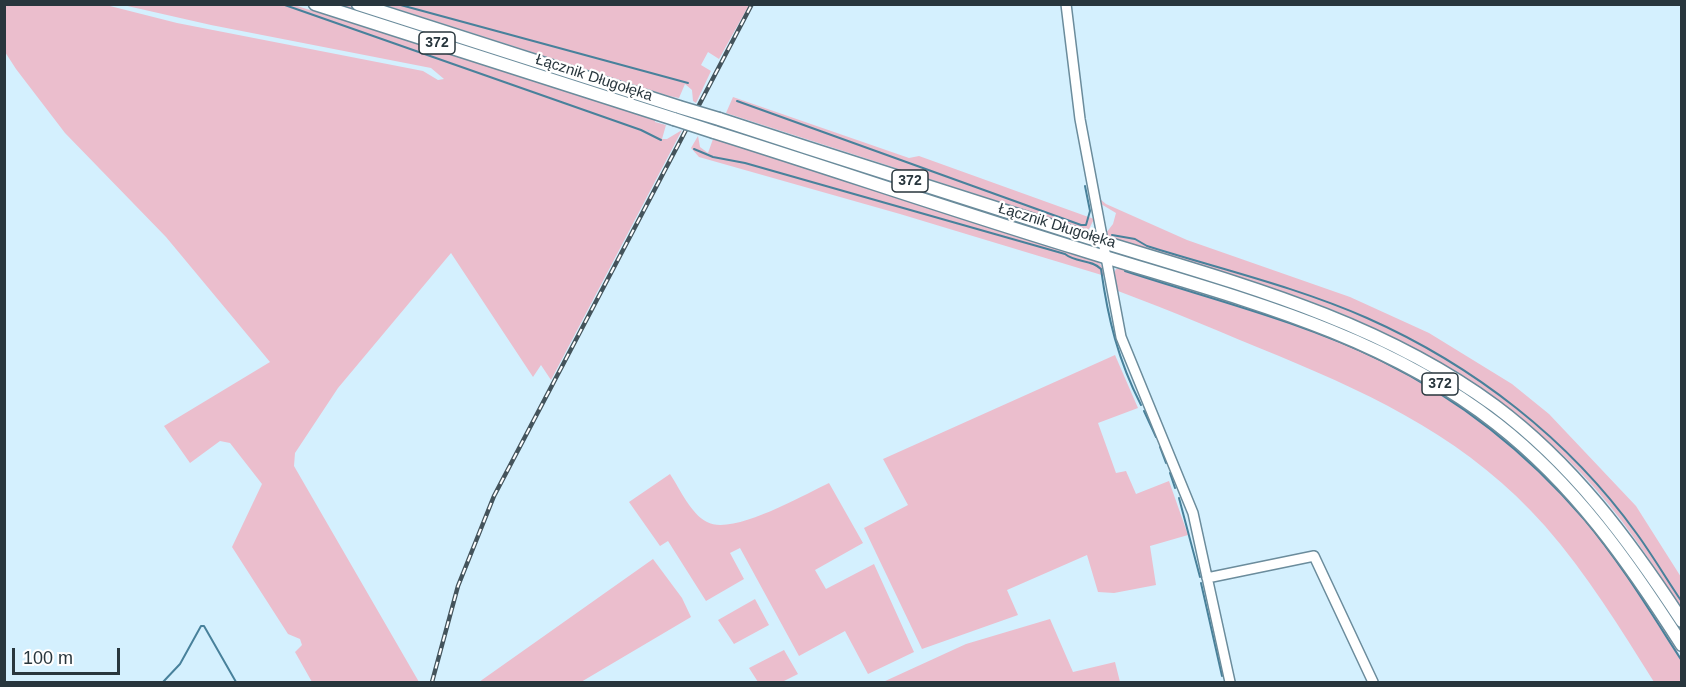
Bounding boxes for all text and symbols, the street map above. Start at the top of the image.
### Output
road number: 372 [419,32,455,54]
street label: Łącznik Długołęka [533,51,655,105]
road number: 372 [892,170,928,192]
street label: Łącznik Długołęka [996,200,1118,252]
road number: 372 [1422,373,1458,395]
scale bar [15,636,123,674]
text: 100 m [23,648,73,668]

